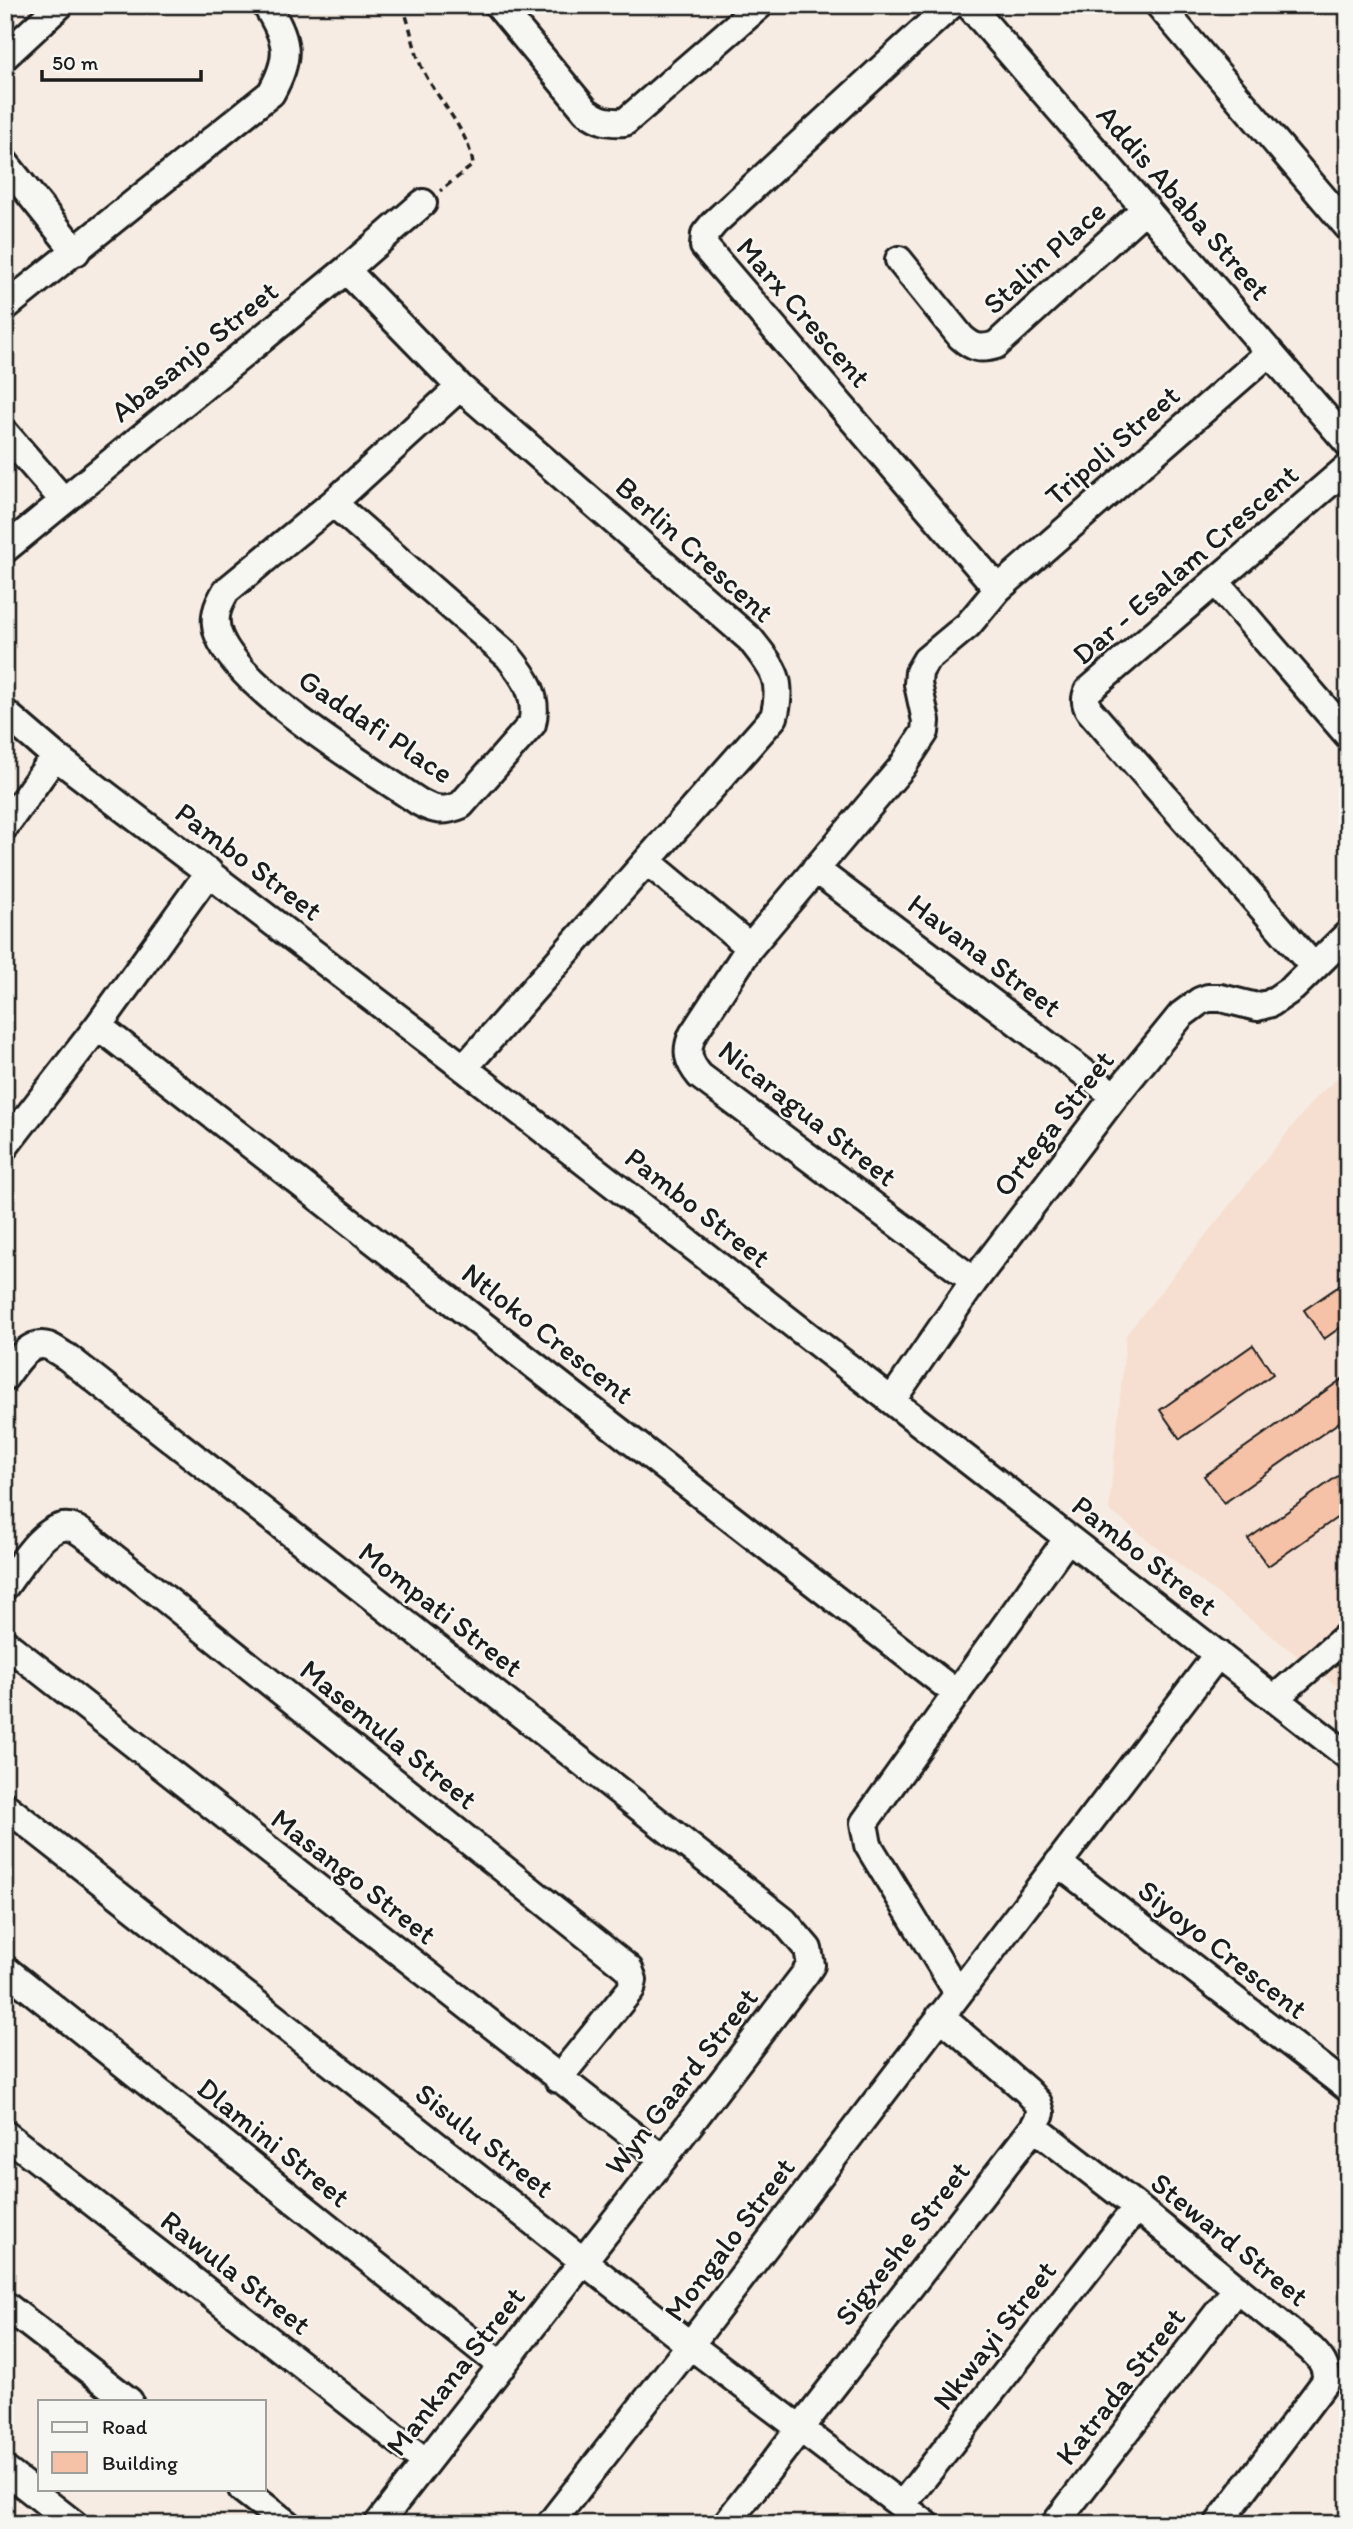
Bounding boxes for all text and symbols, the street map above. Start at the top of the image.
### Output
scale bar [42,38,201,82]
text: 50 m [52,50,99,75]
street label: Addis Ababa Street [1089,97,1279,307]
street label: Stalin Place [975,192,1113,322]
street label: Marx Crescent [729,229,879,395]
street label: Abasanjo Street [103,272,285,430]
street label: Tripoli Street [1037,376,1187,514]
street label: Dar - Esalam Crescent [1064,456,1306,672]
street label: Berlin Crescent [608,468,782,630]
street label: Gaddafi Place [291,661,461,791]
street label: Pambo Street [168,794,330,928]
street label: Havana Street [901,885,1069,1025]
street label: Nicaragua Street [711,1032,905,1194]
street label: Ortega Street [984,1042,1122,1204]
street label: Pambo Street [618,1139,778,1275]
street label: Ntloko Crescent [455,1254,641,1412]
street label: Pambo Street [1065,1487,1225,1623]
street label: Mompati Street [351,1533,531,1685]
street label: Masemula Street [293,1651,485,1817]
street label: Masango Street [264,1800,444,1952]
street label: Siyoyo Crescent [1131,1871,1315,2027]
street label: Wyn Gaard Street [596,1980,766,2182]
street label: Dlamini Street [190,2069,358,2215]
street label: Sisulu Street [408,2074,562,2206]
street label: Mongalo Street [655,2150,803,2328]
street label: Sigxeshe Street [826,2153,978,2333]
street label: Steward Street [1143,2164,1317,2314]
street label: Rawula Street [153,2202,319,2342]
street label: Nkwayi Street [924,2253,1064,2417]
street label: Mankana Street [377,2279,533,2463]
street label: Katrada Street [1047,2300,1193,2472]
legend [38,2400,266,2490]
text: Road [102,2414,148,2439]
text: Building [102,2450,178,2475]

